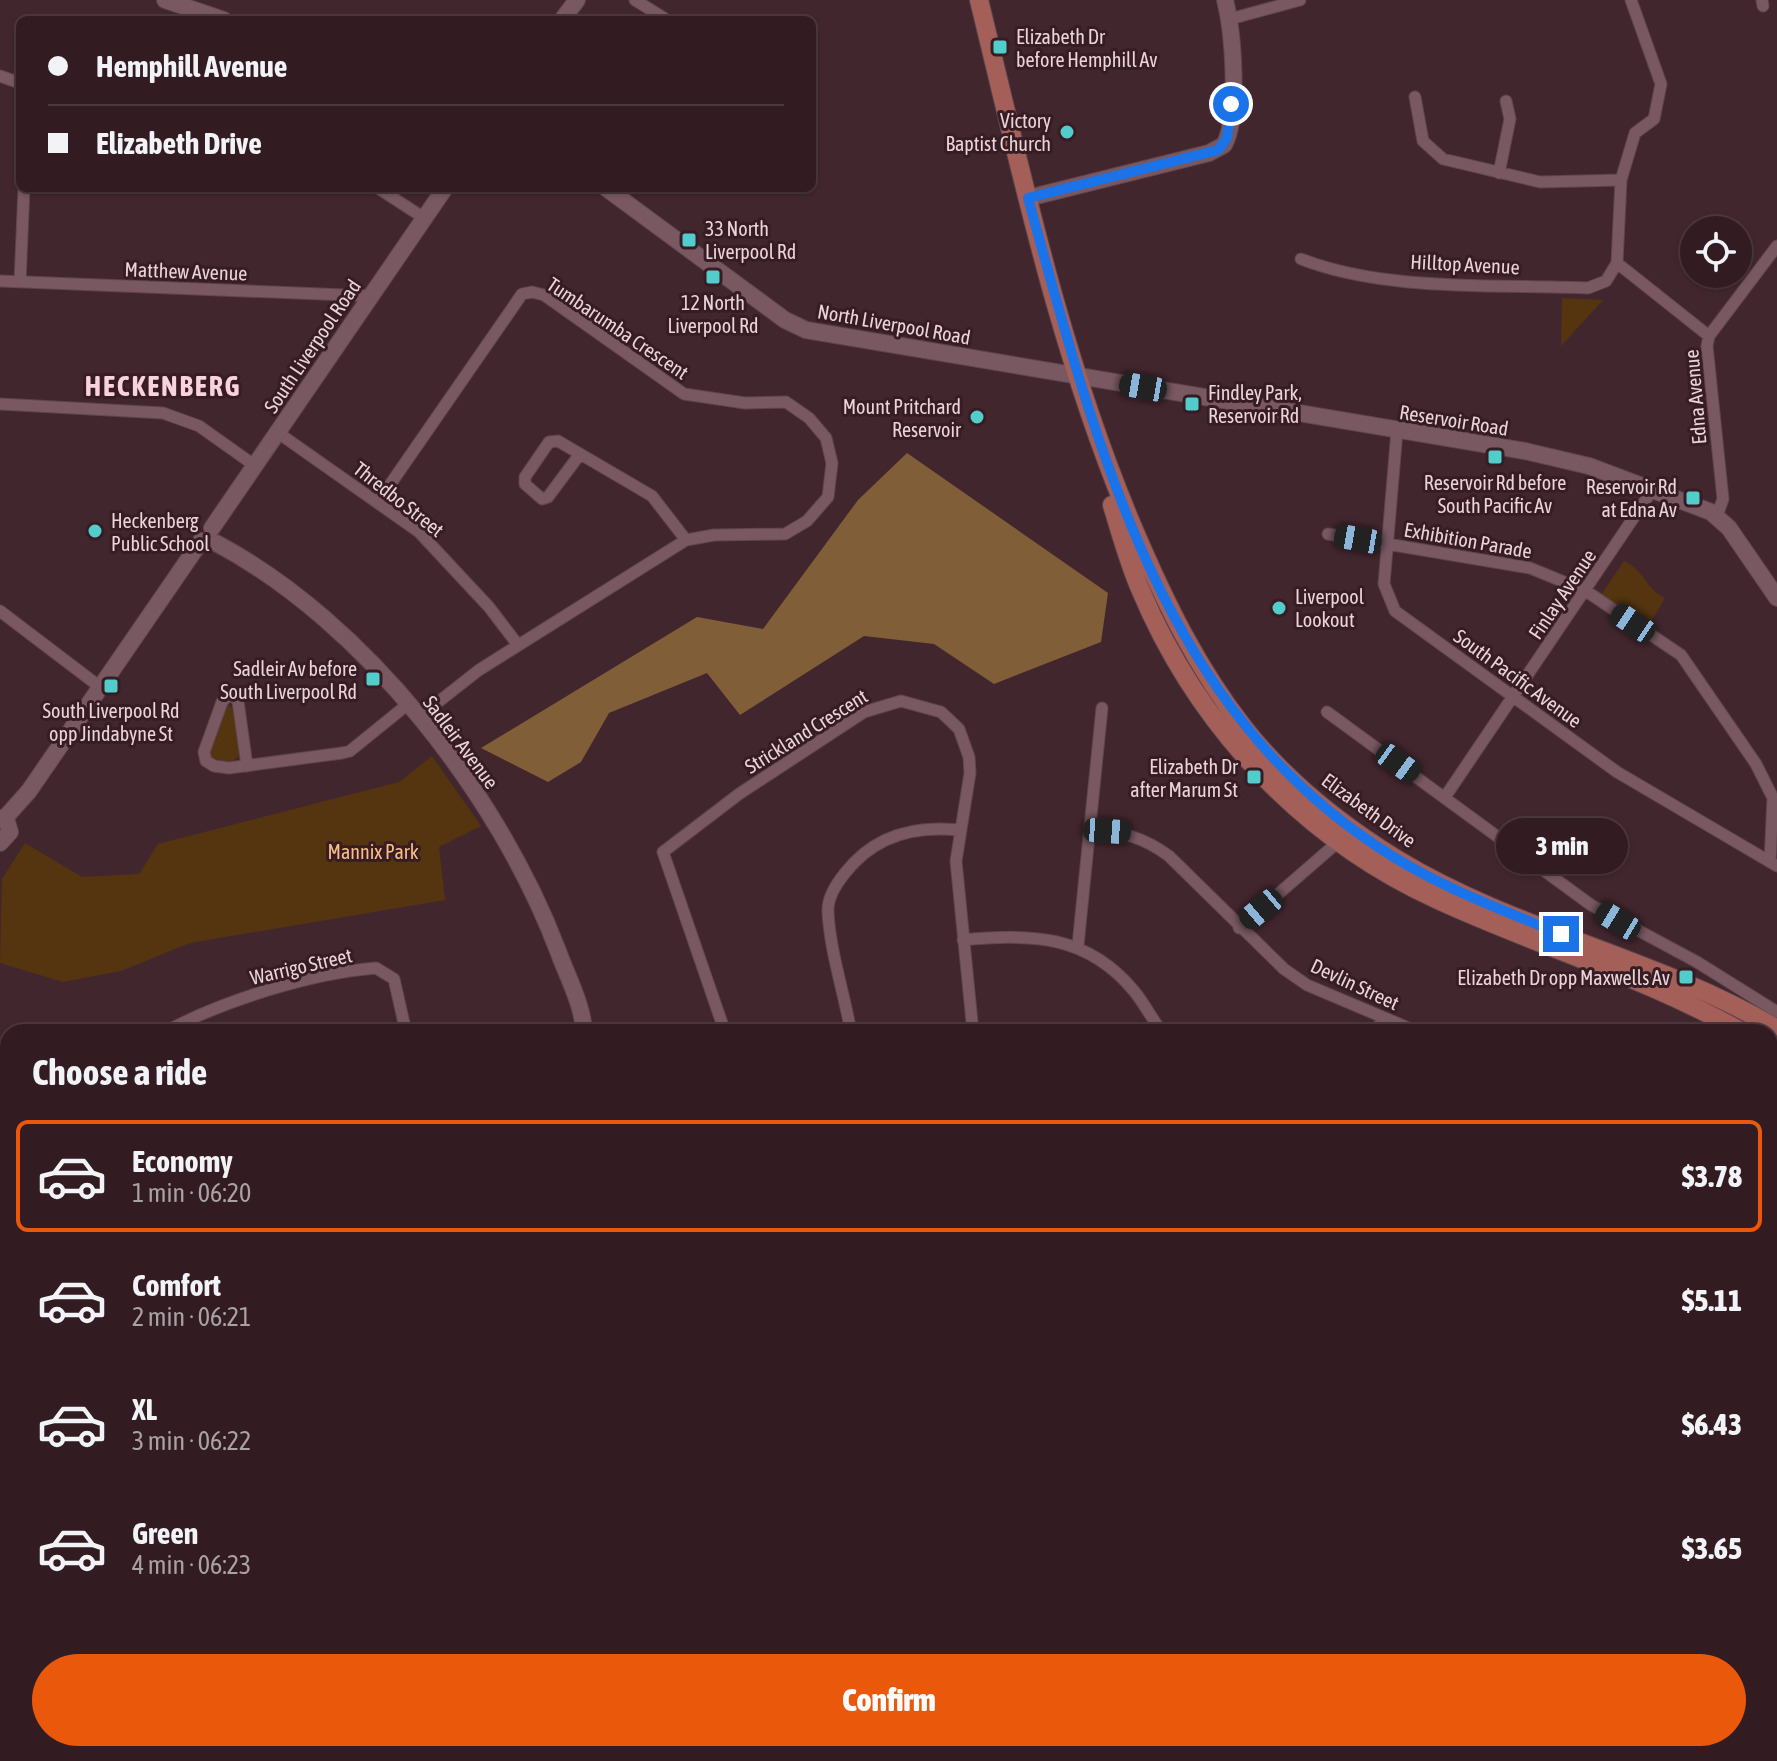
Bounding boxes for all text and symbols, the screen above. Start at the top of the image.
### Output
place label: Elizabeth Dr before Hemphill Av [1016,25,1157,71]
marker: Elizabeth Dr before Hemphill Av [991,38,1009,56]
text: Hemphill Avenue [96,49,287,83]
route start [1213,86,1249,122]
place label: Victory Baptist Church [945,109,1051,155]
marker: Victory Baptist Church [1058,123,1076,141]
text: Elizabeth Drive [96,126,262,160]
map controls [1680,216,1752,288]
button: locate [1680,216,1752,288]
place label: 33 North Liverpool Rd [705,217,796,263]
marker: 33 North Liverpool Rd [680,231,698,249]
street label: Hilltop Avenue [1410,250,1520,278]
street label: Matthew Avenue [124,257,248,285]
marker: 12 North Liverpool Rd [704,268,722,286]
street label: Tumbarumba Crescent [543,272,693,384]
street label: South Liverpool Road [259,275,365,417]
place label: 12 North Liverpool Rd [667,291,759,337]
street label: North Liverpool Road [816,299,972,349]
street label: Edna Avenue [1679,349,1711,445]
district label: HECKENBERG [85,370,241,402]
car [1117,371,1169,403]
place label: Findley Park, Reservoir Rd [1208,381,1302,427]
place label: Mount Pritchard Reservoir [843,395,962,441]
marker: Findley Park, Reservoir Rd [1183,395,1201,413]
street label: Reservoir Road [1398,400,1510,440]
marker: Mount Pritchard Reservoir [968,408,986,426]
marker: Reservoir Rd before South Pacific Av [1486,448,1504,466]
street label: Thredbo Street [349,457,449,541]
place label: Reservoir Rd before South Pacific Av [1424,471,1566,517]
place label: Reservoir Rd at Edna Av [1586,475,1677,521]
marker: Reservoir Rd at Edna Av [1684,489,1702,507]
place label: Heckenberg Public School [111,509,210,555]
street label: Exhibition Parade [1402,517,1534,563]
marker: Heckenberg Public School [86,522,104,540]
car [1332,523,1384,555]
street label: Finlay Avenue [1524,545,1600,643]
place label: Liverpool Lookout [1295,585,1365,631]
marker: Liverpool Lookout [1270,599,1288,617]
car [1606,600,1660,646]
street label: South Pacific Avenue [1450,624,1586,732]
place label: Sadleir Av before South Liverpool Rd [220,657,357,703]
marker: Sadleir Av before South Liverpool Rd [364,670,382,688]
marker: South Liverpool Rd opp Jindabyne St [102,677,120,695]
street label: Strickland Crescent [740,684,872,778]
street label: Sadleir Avenue [419,691,503,793]
place label: South Liverpool Rd opp Jindabyne St [43,699,179,745]
car [1372,739,1424,787]
place label: Elizabeth Dr after Marum St [1130,755,1239,801]
marker: Elizabeth Dr after Marum St [1245,768,1263,786]
street label: Elizabeth Drive [1318,768,1420,852]
car [1082,817,1132,845]
callout: 3 min [1495,818,1627,874]
text: 3 min [1535,831,1589,861]
park label: Mannix Park [328,840,419,863]
car [1235,884,1287,934]
car [1591,898,1645,944]
route end [1543,916,1579,952]
street label: Warrigo Street [248,943,354,989]
street label: Devlin Street [1307,954,1403,1014]
place label: Elizabeth Dr opp Maxwells Av [1457,966,1670,989]
marker: Elizabeth Dr opp Maxwells Av [1677,968,1695,986]
text: Choose a ride [32,1051,207,1093]
icon: car [36,1140,108,1212]
text: Economy [132,1144,233,1178]
text: $3.78 [1682,1159,1742,1193]
text: 1 min · 06:20 [132,1178,251,1208]
icon: car [36,1264,108,1336]
text: Comfort [132,1268,221,1302]
text: $5.11 [1682,1283,1742,1317]
text: 2 min · 06:21 [132,1302,251,1332]
icon: car [36,1388,108,1460]
text: XL [132,1392,157,1426]
text: $6.43 [1682,1407,1742,1441]
text: 3 min · 06:22 [132,1426,251,1456]
icon: car [36,1512,108,1584]
text: Green [132,1516,198,1550]
text: $3.65 [1682,1531,1742,1565]
text: 4 min · 06:23 [132,1550,251,1580]
button: Confirm [32,1654,1746,1746]

